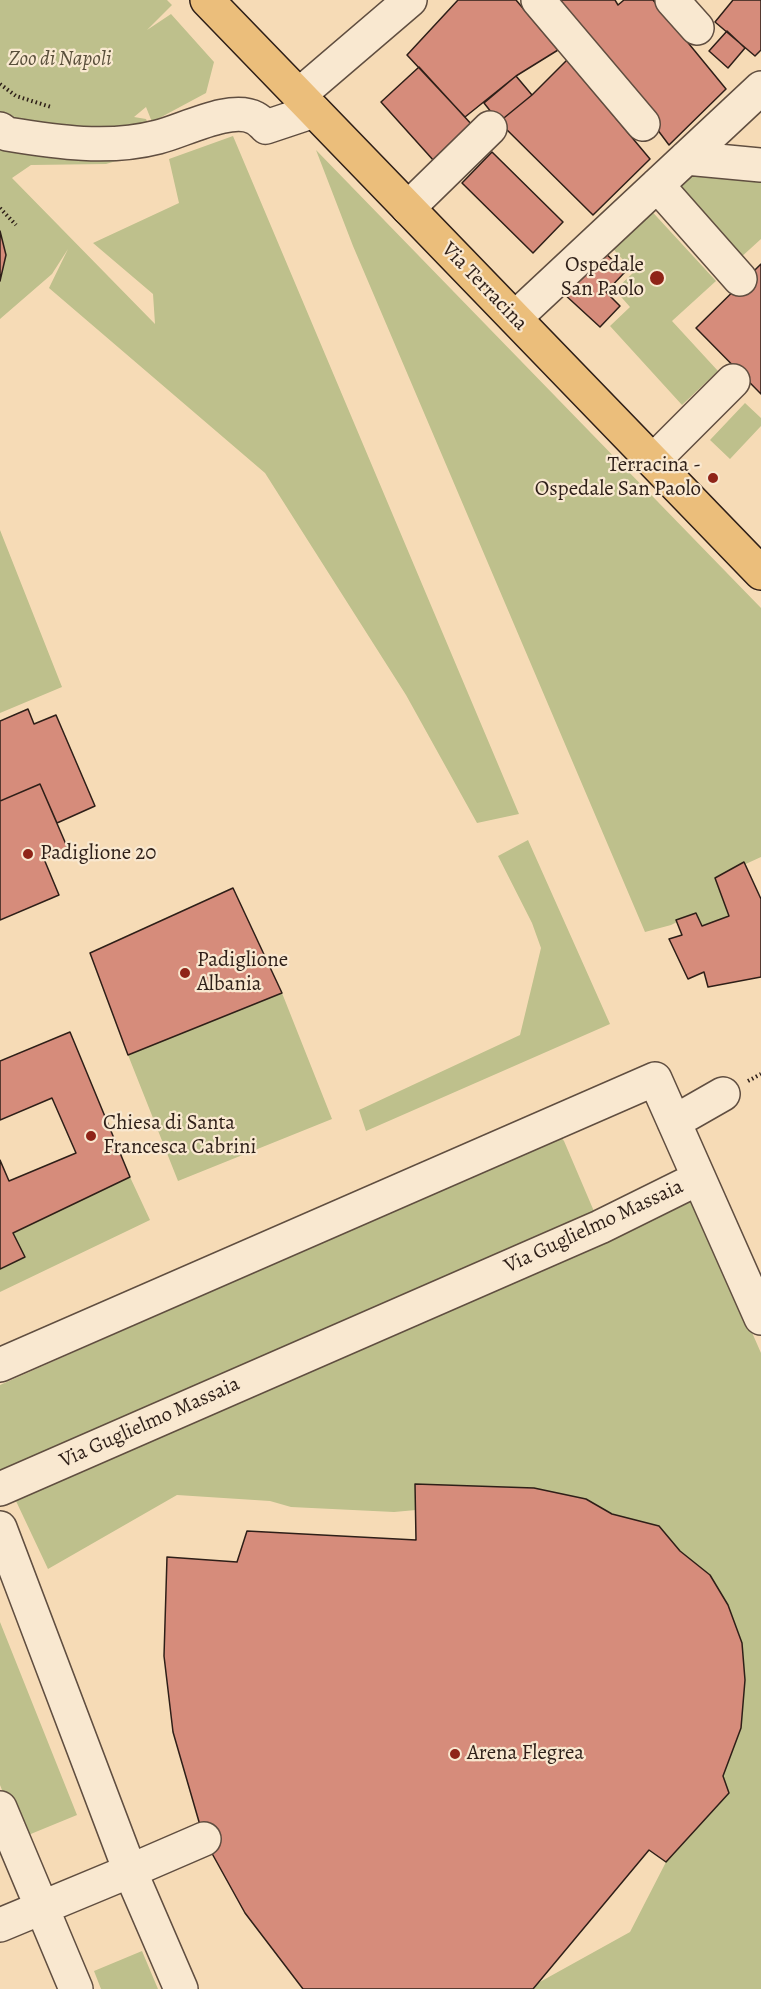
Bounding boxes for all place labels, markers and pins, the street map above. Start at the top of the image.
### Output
place label: Ospedale San Paolo [561,253,644,303]
marker: Ospedale San Paolo [648,269,666,287]
place label: Terracina - Ospedale San Paolo [535,453,701,503]
marker: Terracina - Ospedale San Paolo [706,471,720,485]
place label: Padiglione 20 [40,841,156,867]
marker: Padiglione 20 [21,847,35,861]
place label: Padiglione Albania [197,948,288,998]
marker: Padiglione Albania [178,966,192,980]
place label: Chiesa di Santa Francesca Cabrini [103,1111,257,1161]
marker: Chiesa di Santa Francesca Cabrini [84,1129,98,1143]
place label: Arena Flegrea [467,1741,584,1767]
marker: Arena Flegrea [448,1747,462,1761]

